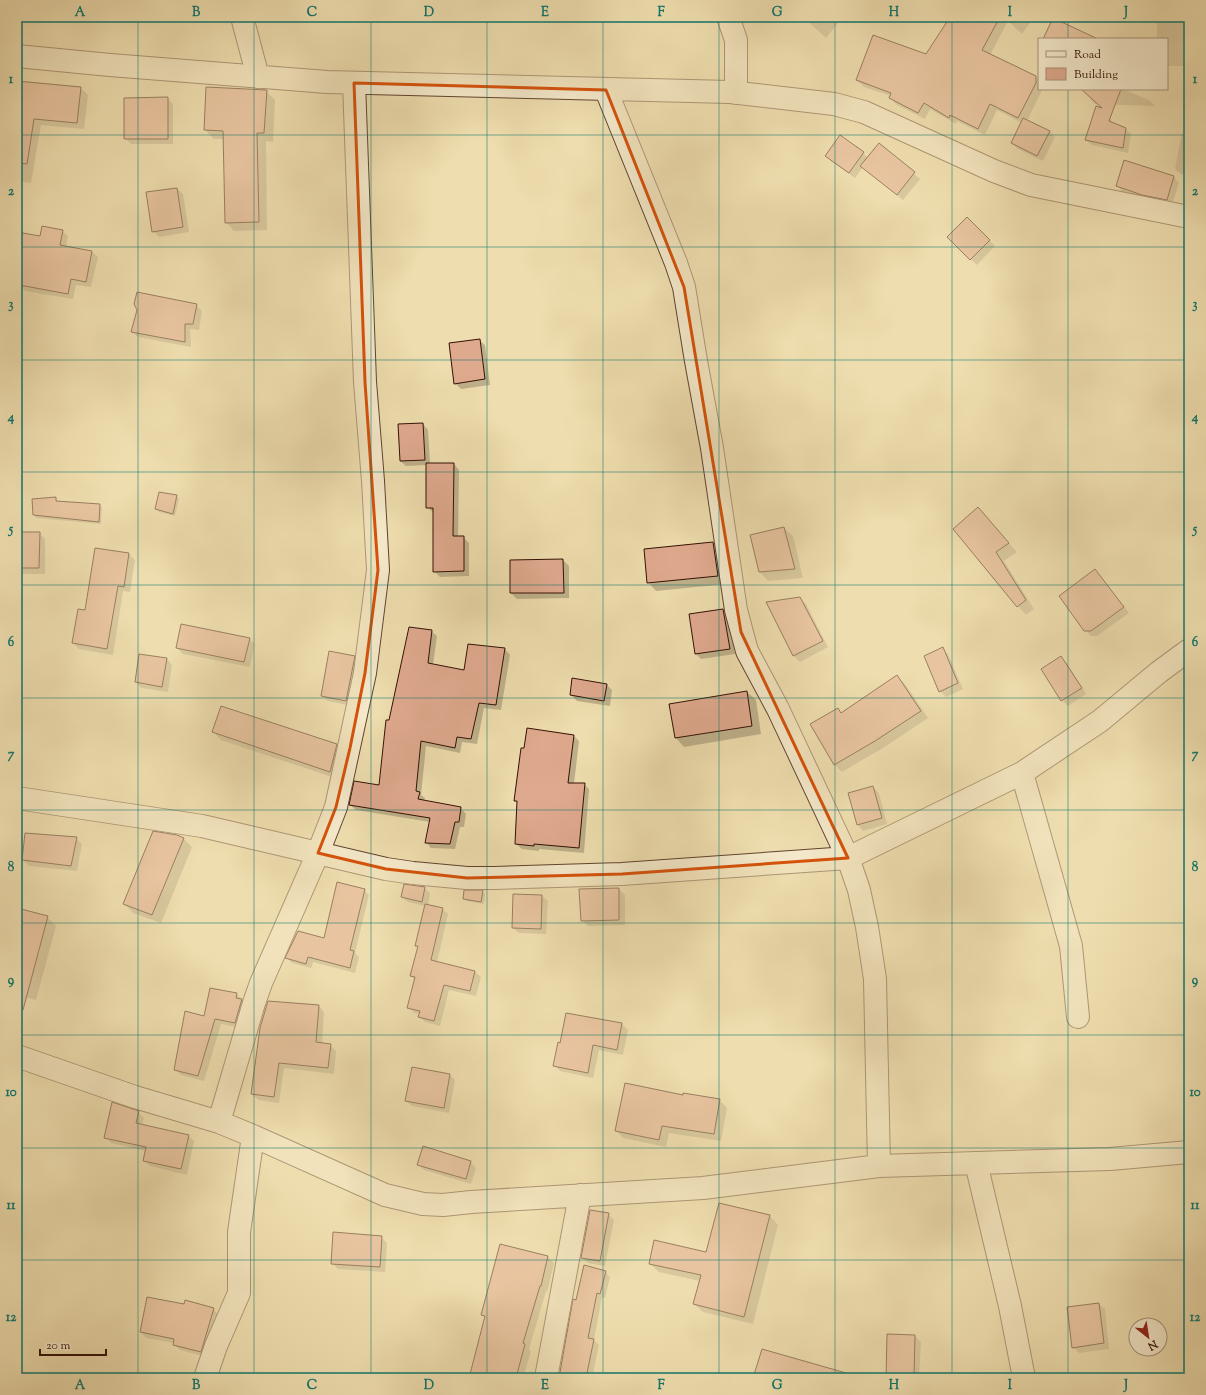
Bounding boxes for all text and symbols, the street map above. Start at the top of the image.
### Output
text: A [75,4,86,22]
text: B [192,4,201,22]
text: C [307,4,317,22]
text: D [424,4,434,22]
text: E [541,4,549,22]
text: F [657,4,665,22]
text: G [772,4,783,22]
text: H [889,4,900,22]
text: I [1008,4,1013,22]
text: J [1123,4,1128,22]
legend [1038,38,1168,90]
text: Road [1074,46,1101,64]
text: Building [1074,66,1118,84]
text: 1 [9,71,14,89]
text: 1 [1193,71,1198,89]
text: 2 [8,183,15,201]
text: 2 [1192,183,1199,201]
text: 3 [8,296,14,314]
text: 3 [1192,296,1198,314]
text: 4 [7,409,15,427]
text: 4 [1191,409,1199,427]
text: 5 [8,521,14,539]
text: 5 [1192,521,1198,539]
text: 6 [8,634,15,652]
text: 6 [1192,634,1199,652]
text: 7 [8,746,15,764]
text: 7 [1192,746,1199,764]
text: 8 [8,859,15,877]
text: 8 [1192,859,1199,877]
text: 9 [8,972,15,990]
text: 9 [1192,972,1199,990]
text: 10 [5,1084,17,1102]
text: 10 [1189,1084,1201,1102]
text: 11 [7,1197,16,1215]
text: 11 [1191,1197,1200,1215]
text: 12 [6,1309,17,1327]
text: 12 [1190,1309,1201,1327]
north arrow [1128,1317,1168,1357]
scale bar [40,1331,106,1357]
text: N [1145,1335,1161,1354]
text: 20 m [46,1337,71,1355]
text: A [75,1377,86,1395]
text: B [192,1377,201,1395]
text: C [307,1377,317,1395]
text: D [424,1377,434,1395]
text: E [541,1377,549,1395]
text: F [657,1377,665,1395]
text: G [772,1377,783,1395]
text: H [889,1377,900,1395]
text: I [1008,1377,1013,1395]
text: J [1123,1377,1128,1395]

